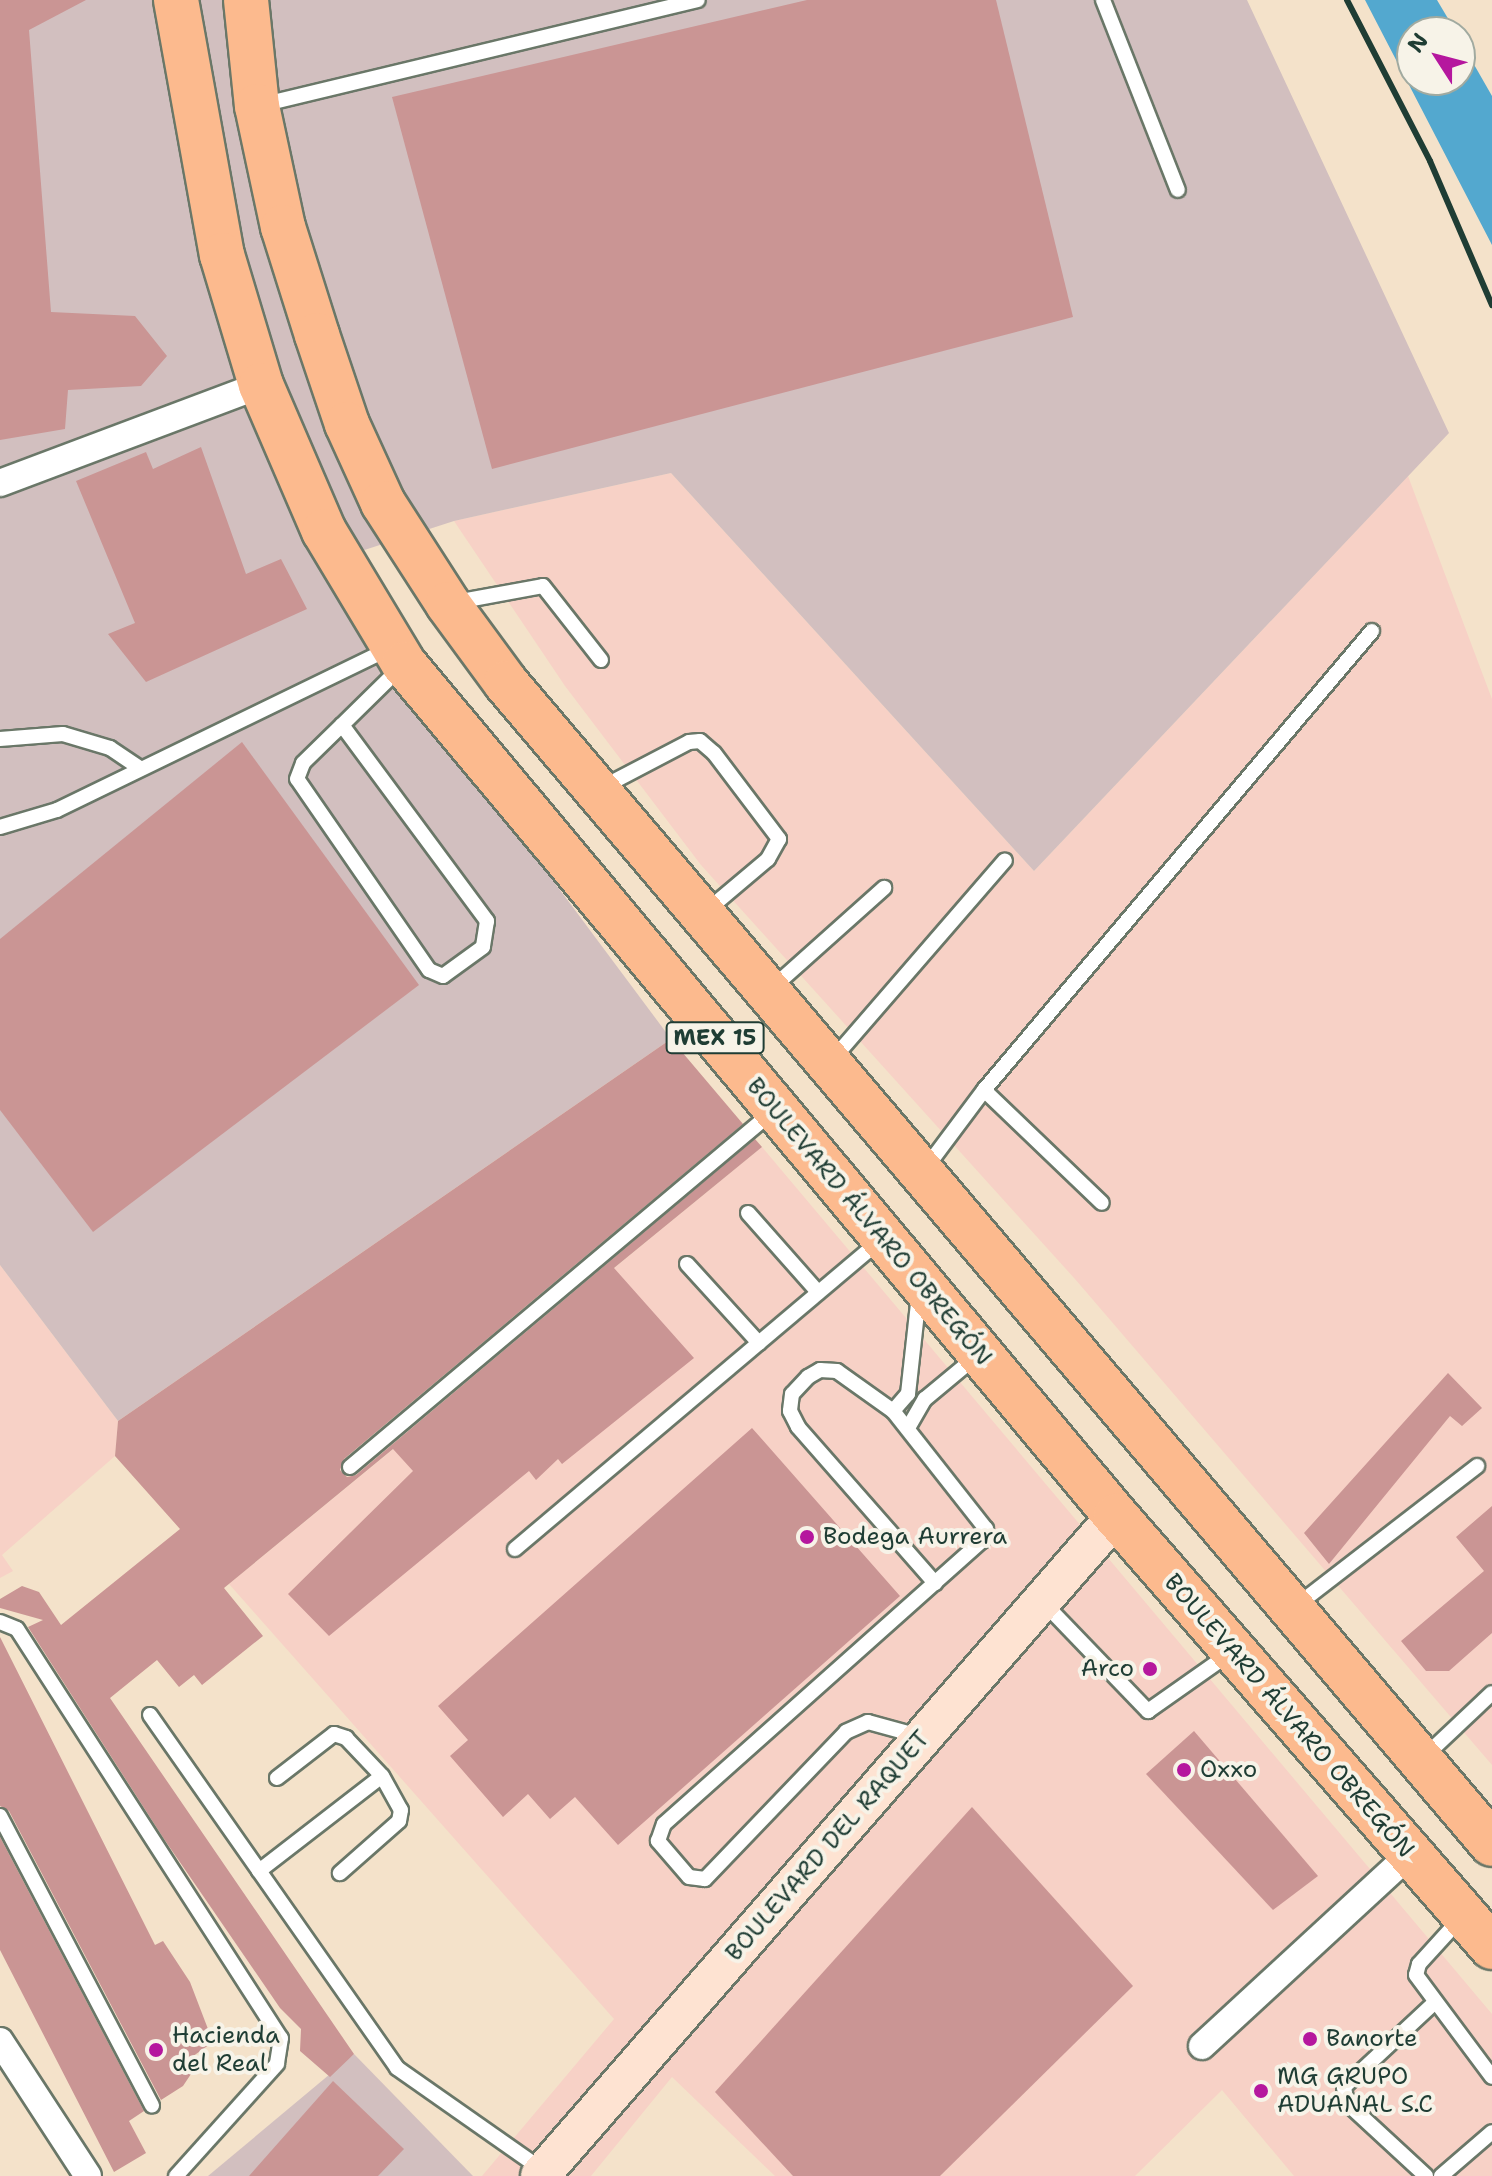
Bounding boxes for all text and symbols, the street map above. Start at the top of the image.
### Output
north arrow [1396,16,1476,96]
text: N [1401,27,1435,58]
road number: MEX 15 [665,1020,765,1056]
street label: BOULEVARD ÁLVARO OBREGÓN [740,1072,998,1372]
place label: Bodega Aurrera [823,1523,1007,1551]
marker: Bodega Aurrera [798,1528,816,1546]
street label: BOULEVARD ÁLVARO OBREGÓN [1158,1568,1420,1864]
place label: Arco [1081,1655,1134,1683]
marker: Arco [1141,1660,1159,1678]
street label: BOULEVARD DEL RAQUET [720,1725,936,1967]
place label: Oxxo [1200,1756,1257,1784]
marker: Oxxo [1175,1761,1193,1779]
place label: Hacienda del Real [172,2022,280,2078]
place label: Banorte [1326,2025,1418,2053]
marker: Banorte [1301,2030,1319,2048]
marker: Hacienda del Real [147,2041,165,2059]
place label: MG GRUPO ADUANAL S.C [1277,2063,1433,2119]
marker: MG GRUPO ADUANAL S.C [1252,2082,1270,2100]

